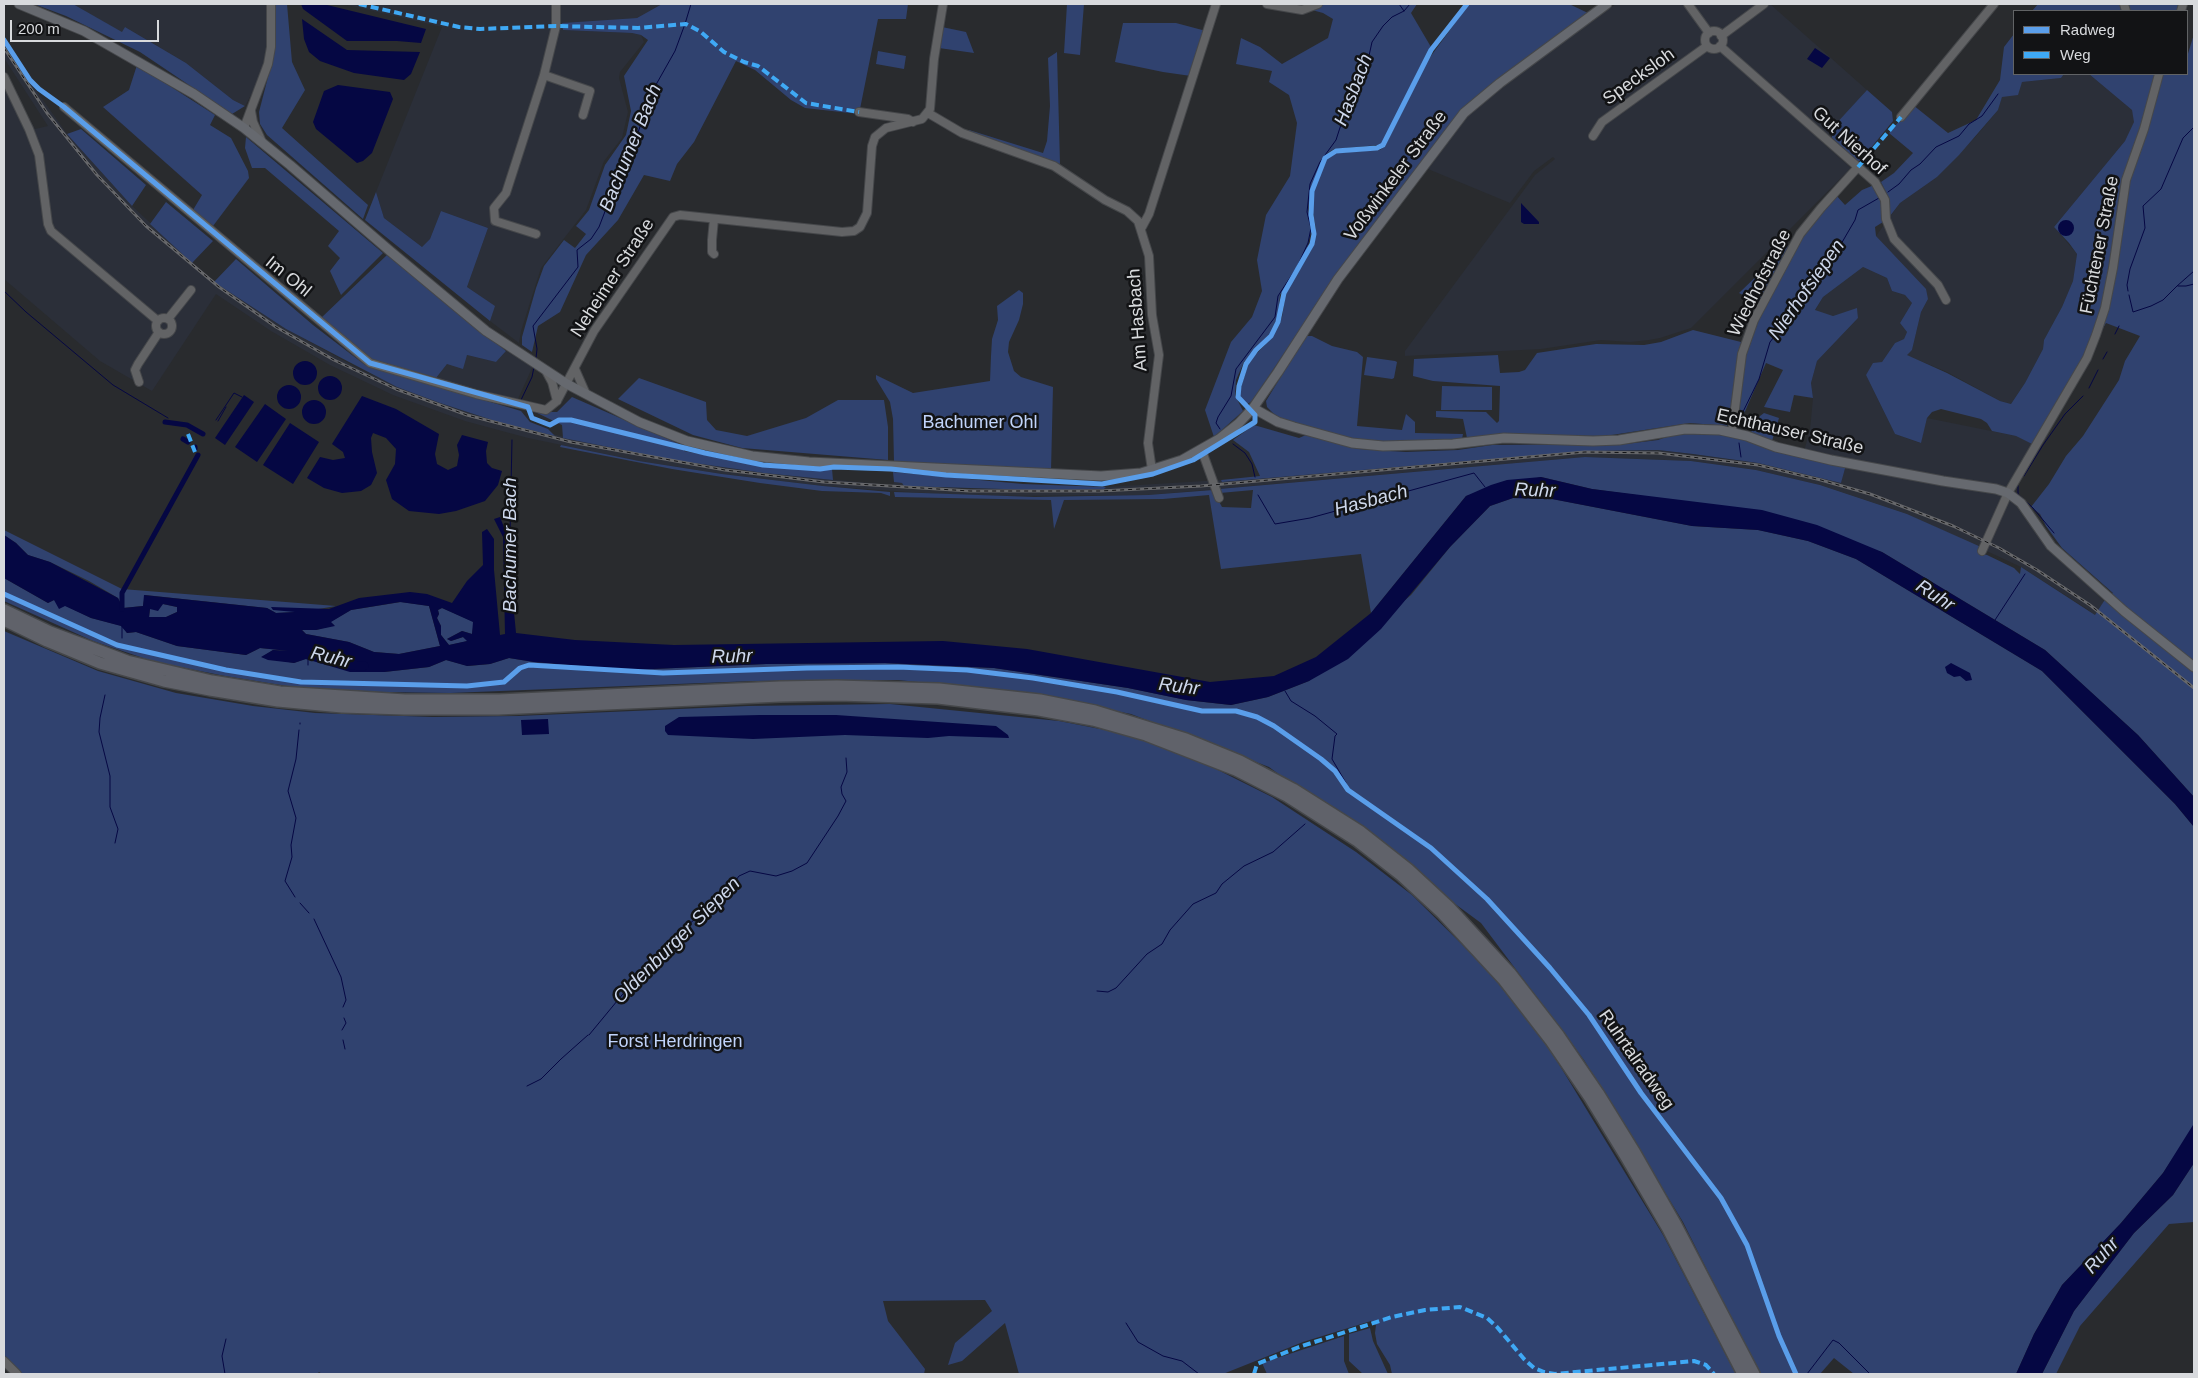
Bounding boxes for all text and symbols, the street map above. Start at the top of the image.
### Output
scale bar [12,10,161,42]
legend [2013,10,2188,75]
text: 200 m [18,20,60,37]
text: Radweg [2060,21,2115,38]
street label: Specksloh [1599,44,1679,110]
text: Weg [2060,46,2091,63]
water label: Hasbach [1330,51,1378,129]
water label: Bachumer Bach [595,81,667,215]
street label: Gut Nierhof [1808,102,1890,180]
street label: Voßwinkeler Straße [1340,107,1452,245]
street label: Füchtener Straße [2076,174,2124,316]
street label: Neheimer Straße [567,215,659,341]
street label: Wiedhofstraße [1724,226,1796,340]
water label: Nierhofsiepen [1764,235,1850,345]
street label: Im Ohl [261,252,315,302]
street label: Am Hasbach [1124,268,1152,372]
street label: Echthauser Straße [1714,405,1866,459]
park label: Bachumer Ohl [922,412,1038,434]
water label: Bachumer Bach [500,477,522,613]
water label: Ruhr [1514,479,1556,503]
water label: Hasbach [1332,480,1410,522]
water label: Ruhr [1912,575,1958,617]
water label: Ruhr [308,642,354,674]
water label: Ruhr [711,645,753,669]
water label: Ruhr [1157,673,1201,701]
water label: Oldenburger Siepen [609,873,745,1009]
street label: Ruhrtalradweg [1594,1006,1678,1114]
park label: Forst Herdringen [607,1031,743,1053]
water label: Ruhr [2080,1233,2124,1279]

